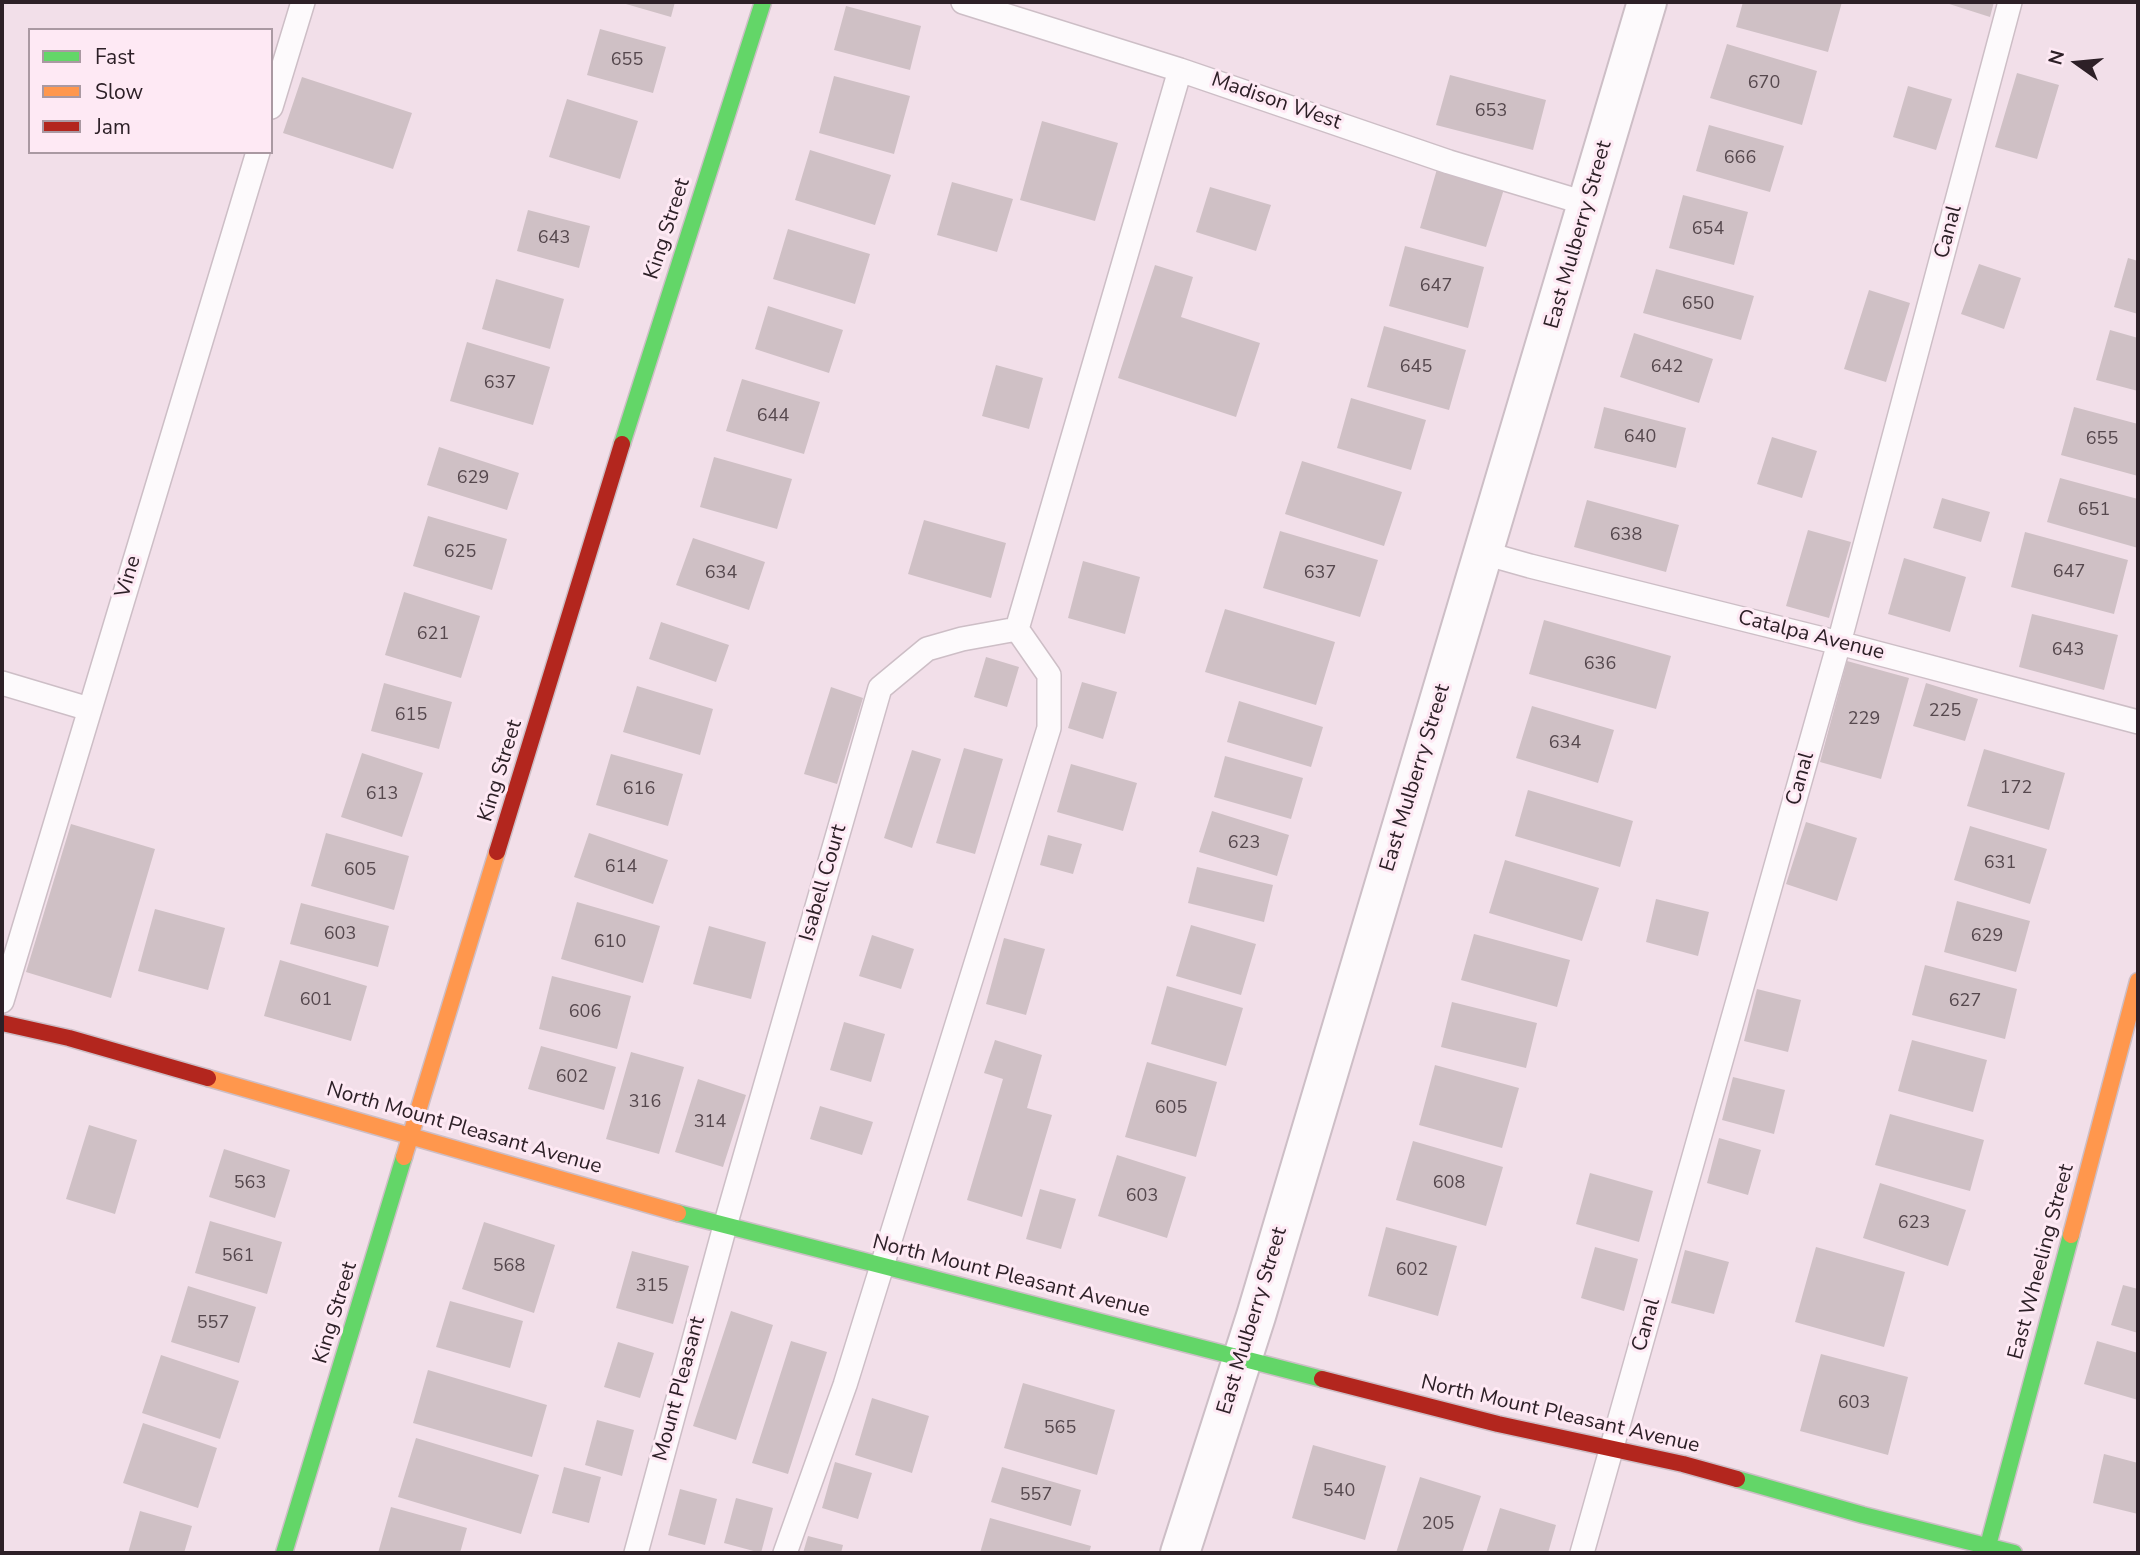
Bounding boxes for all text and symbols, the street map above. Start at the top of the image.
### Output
legend [28,28,273,154]
north arrow [2042,28,2112,98]
text: Fast [95,43,135,71]
text: N [2042,47,2071,68]
house number: 655 [611,50,643,72]
street label: Madison West [1208,68,1344,136]
house number: 670 [1748,73,1780,95]
text: Slow [95,78,143,106]
house number: 653 [1475,101,1507,123]
text: Jam [95,113,131,141]
street label: East Mulberry Street [1540,138,1618,332]
house number: 666 [1724,148,1756,170]
street label: King Street [640,175,696,283]
street label: Canal [1930,203,1968,261]
house number: 654 [1692,219,1724,241]
house number: 643 [538,228,570,250]
house number: 647 [1420,276,1452,298]
house number: 650 [1682,294,1714,316]
house number: 645 [1400,357,1432,379]
house number: 642 [1651,357,1683,379]
house number: 637 [484,373,516,395]
house number: 644 [757,406,789,428]
house number: 640 [1624,427,1656,449]
house number: 655 [2086,429,2118,451]
house number: 629 [457,468,489,490]
house number: 651 [2078,500,2110,522]
house number: 638 [1610,525,1642,547]
house number: 625 [444,542,476,564]
street label: Vine [111,553,147,601]
house number: 647 [2053,562,2085,584]
house number: 634 [705,563,737,585]
house number: 637 [1304,563,1336,585]
street label: Catalpa Avenue [1735,606,1887,666]
house number: 621 [417,624,449,646]
house number: 643 [2052,640,2084,662]
house number: 636 [1584,654,1616,676]
street label: East Mulberry Street [1376,681,1456,875]
house number: 225 [1929,701,1961,723]
house number: 615 [395,705,427,727]
house number: 229 [1848,709,1880,731]
street label: King Street [474,717,528,825]
house number: 634 [1549,733,1581,755]
street label: Canal [1781,749,1821,809]
house number: 172 [2000,778,2032,800]
house number: 616 [623,779,655,801]
house number: 613 [366,784,398,806]
street label: Isabell Court [795,822,853,944]
house number: 623 [1228,833,1260,855]
house number: 631 [1984,853,2016,875]
house number: 614 [605,857,637,879]
house number: 605 [344,860,376,882]
house number: 603 [324,924,356,946]
house number: 629 [1971,926,2003,948]
house number: 610 [594,932,626,954]
house number: 601 [300,990,332,1012]
house number: 627 [1949,991,1981,1013]
house number: 606 [569,1002,601,1024]
house number: 602 [556,1067,588,1089]
street label: North Mount Pleasant Avenue [323,1078,605,1180]
house number: 316 [629,1092,661,1114]
house number: 605 [1155,1098,1187,1120]
house number: 314 [694,1112,726,1134]
street label: East Wheeling Street [2004,1161,2080,1363]
house number: 563 [234,1173,266,1195]
house number: 608 [1433,1173,1465,1195]
house number: 603 [1126,1186,1158,1208]
house number: 623 [1898,1213,1930,1235]
street label: East Mulberry Street [1213,1224,1293,1418]
street label: North Mount Pleasant Avenue [870,1230,1152,1324]
house number: 561 [222,1246,254,1268]
house number: 568 [493,1256,525,1278]
street label: King Street [309,1259,363,1367]
house number: 602 [1396,1260,1428,1282]
house number: 315 [636,1276,668,1298]
street label: Canal [1627,1295,1667,1355]
house number: 557 [197,1313,229,1335]
street label: Mount Pleasant [649,1314,711,1464]
street label: North Mount Pleasant Avenue [1418,1371,1702,1459]
house number: 603 [1838,1393,1870,1415]
house number: 565 [1044,1418,1076,1440]
house number: 540 [1323,1481,1355,1503]
house number: 557 [1020,1485,1052,1507]
house number: 205 [1422,1514,1454,1536]

